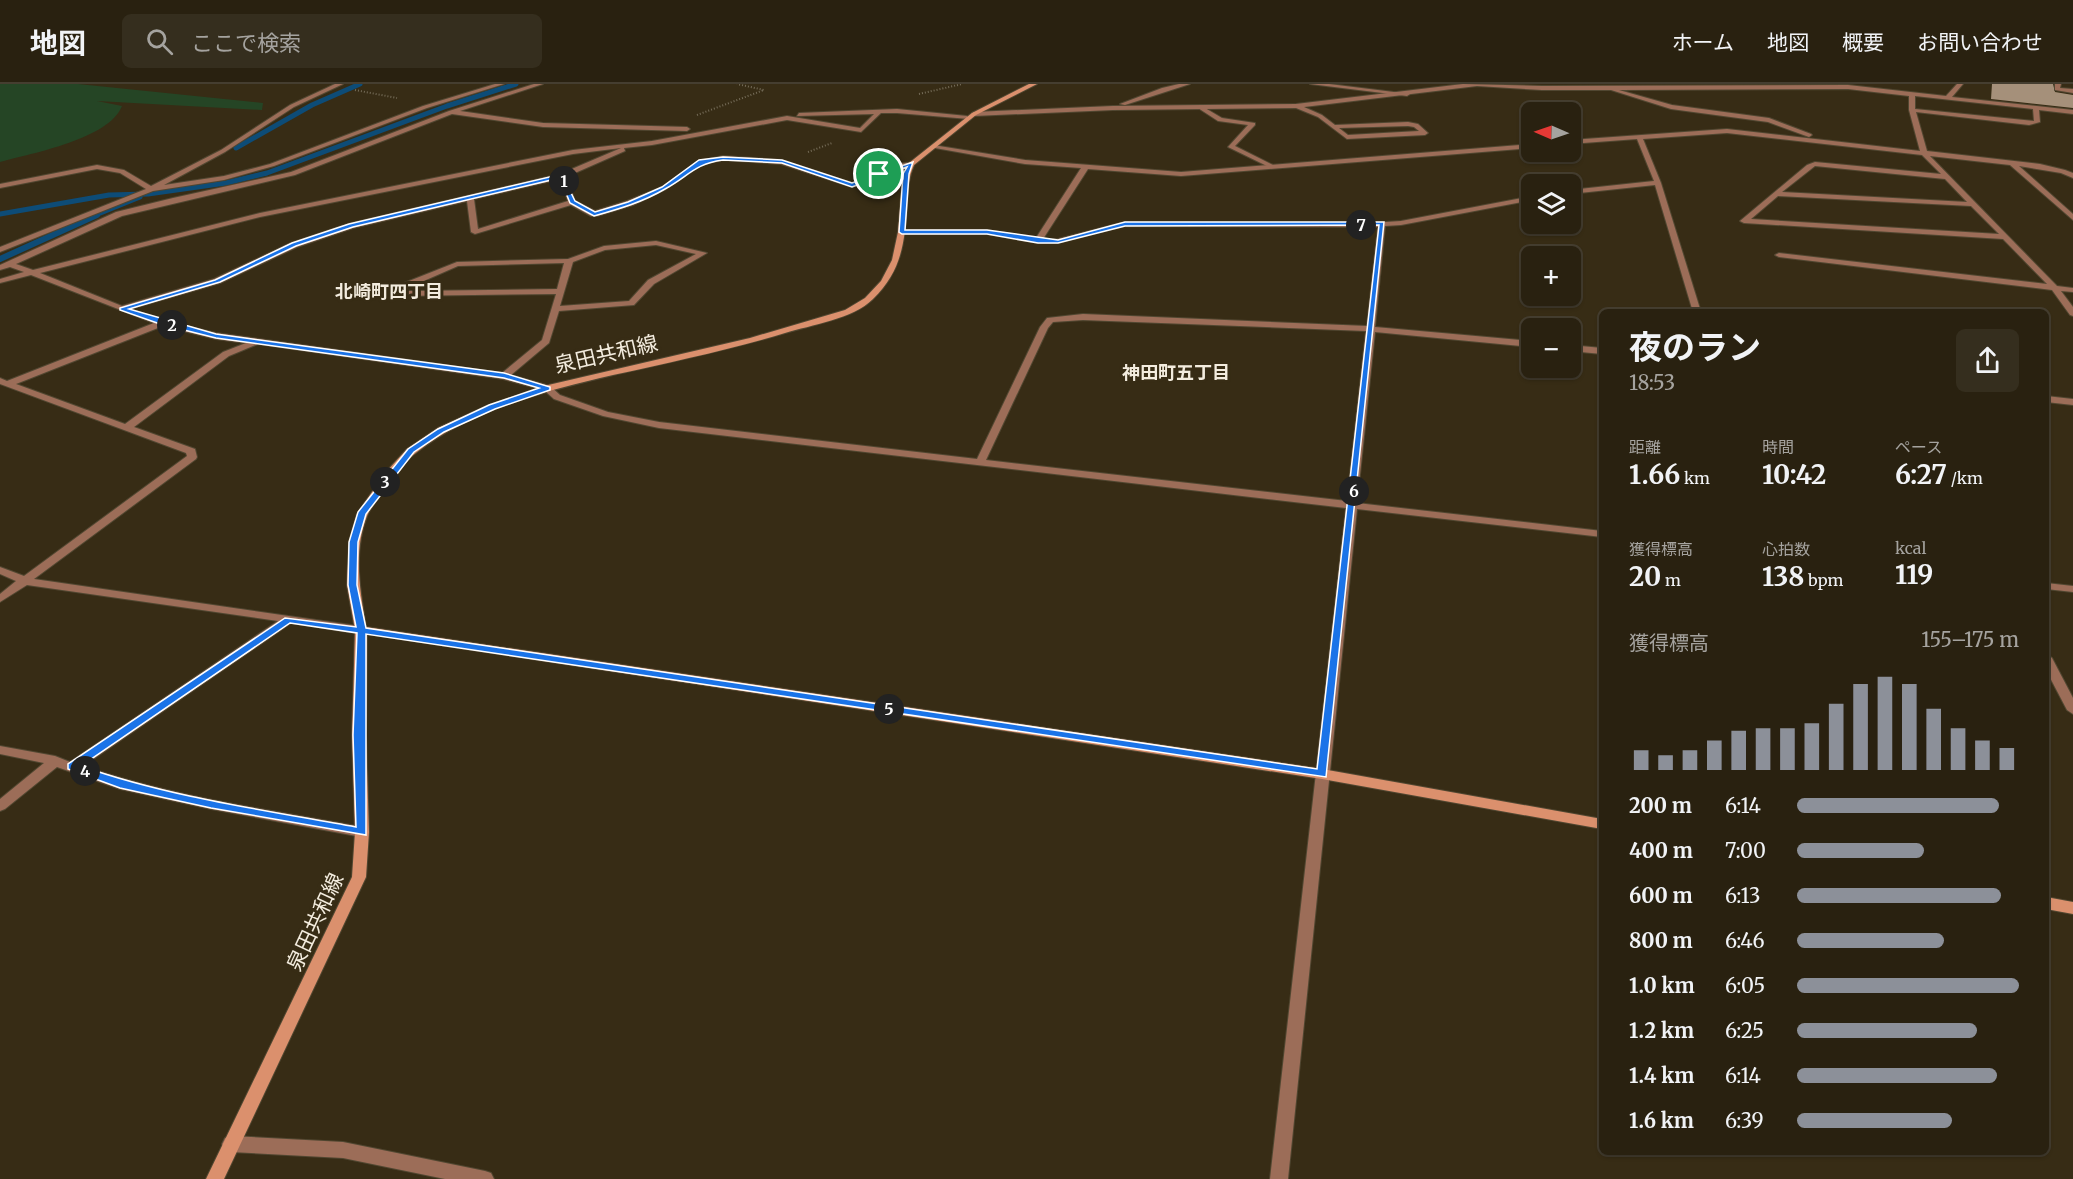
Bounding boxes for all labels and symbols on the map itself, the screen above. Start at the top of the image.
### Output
north arrow [1521,102,1581,162]
pin [853,148,904,199]
pin: 1 [549,166,579,196]
pin: 7 [1346,210,1376,240]
district label: 北崎町四丁目 [335,280,443,303]
pin: 2 [157,310,187,340]
street label: 泉田共和線 [552,329,660,379]
district label: 神田町五丁目 [1122,361,1230,384]
pin: 3 [370,467,400,497]
pin: 6 [1339,476,1369,506]
pin: 5 [874,694,904,724]
pin: 4 [70,756,100,786]
street label: 泉田共和線 [281,869,349,975]

